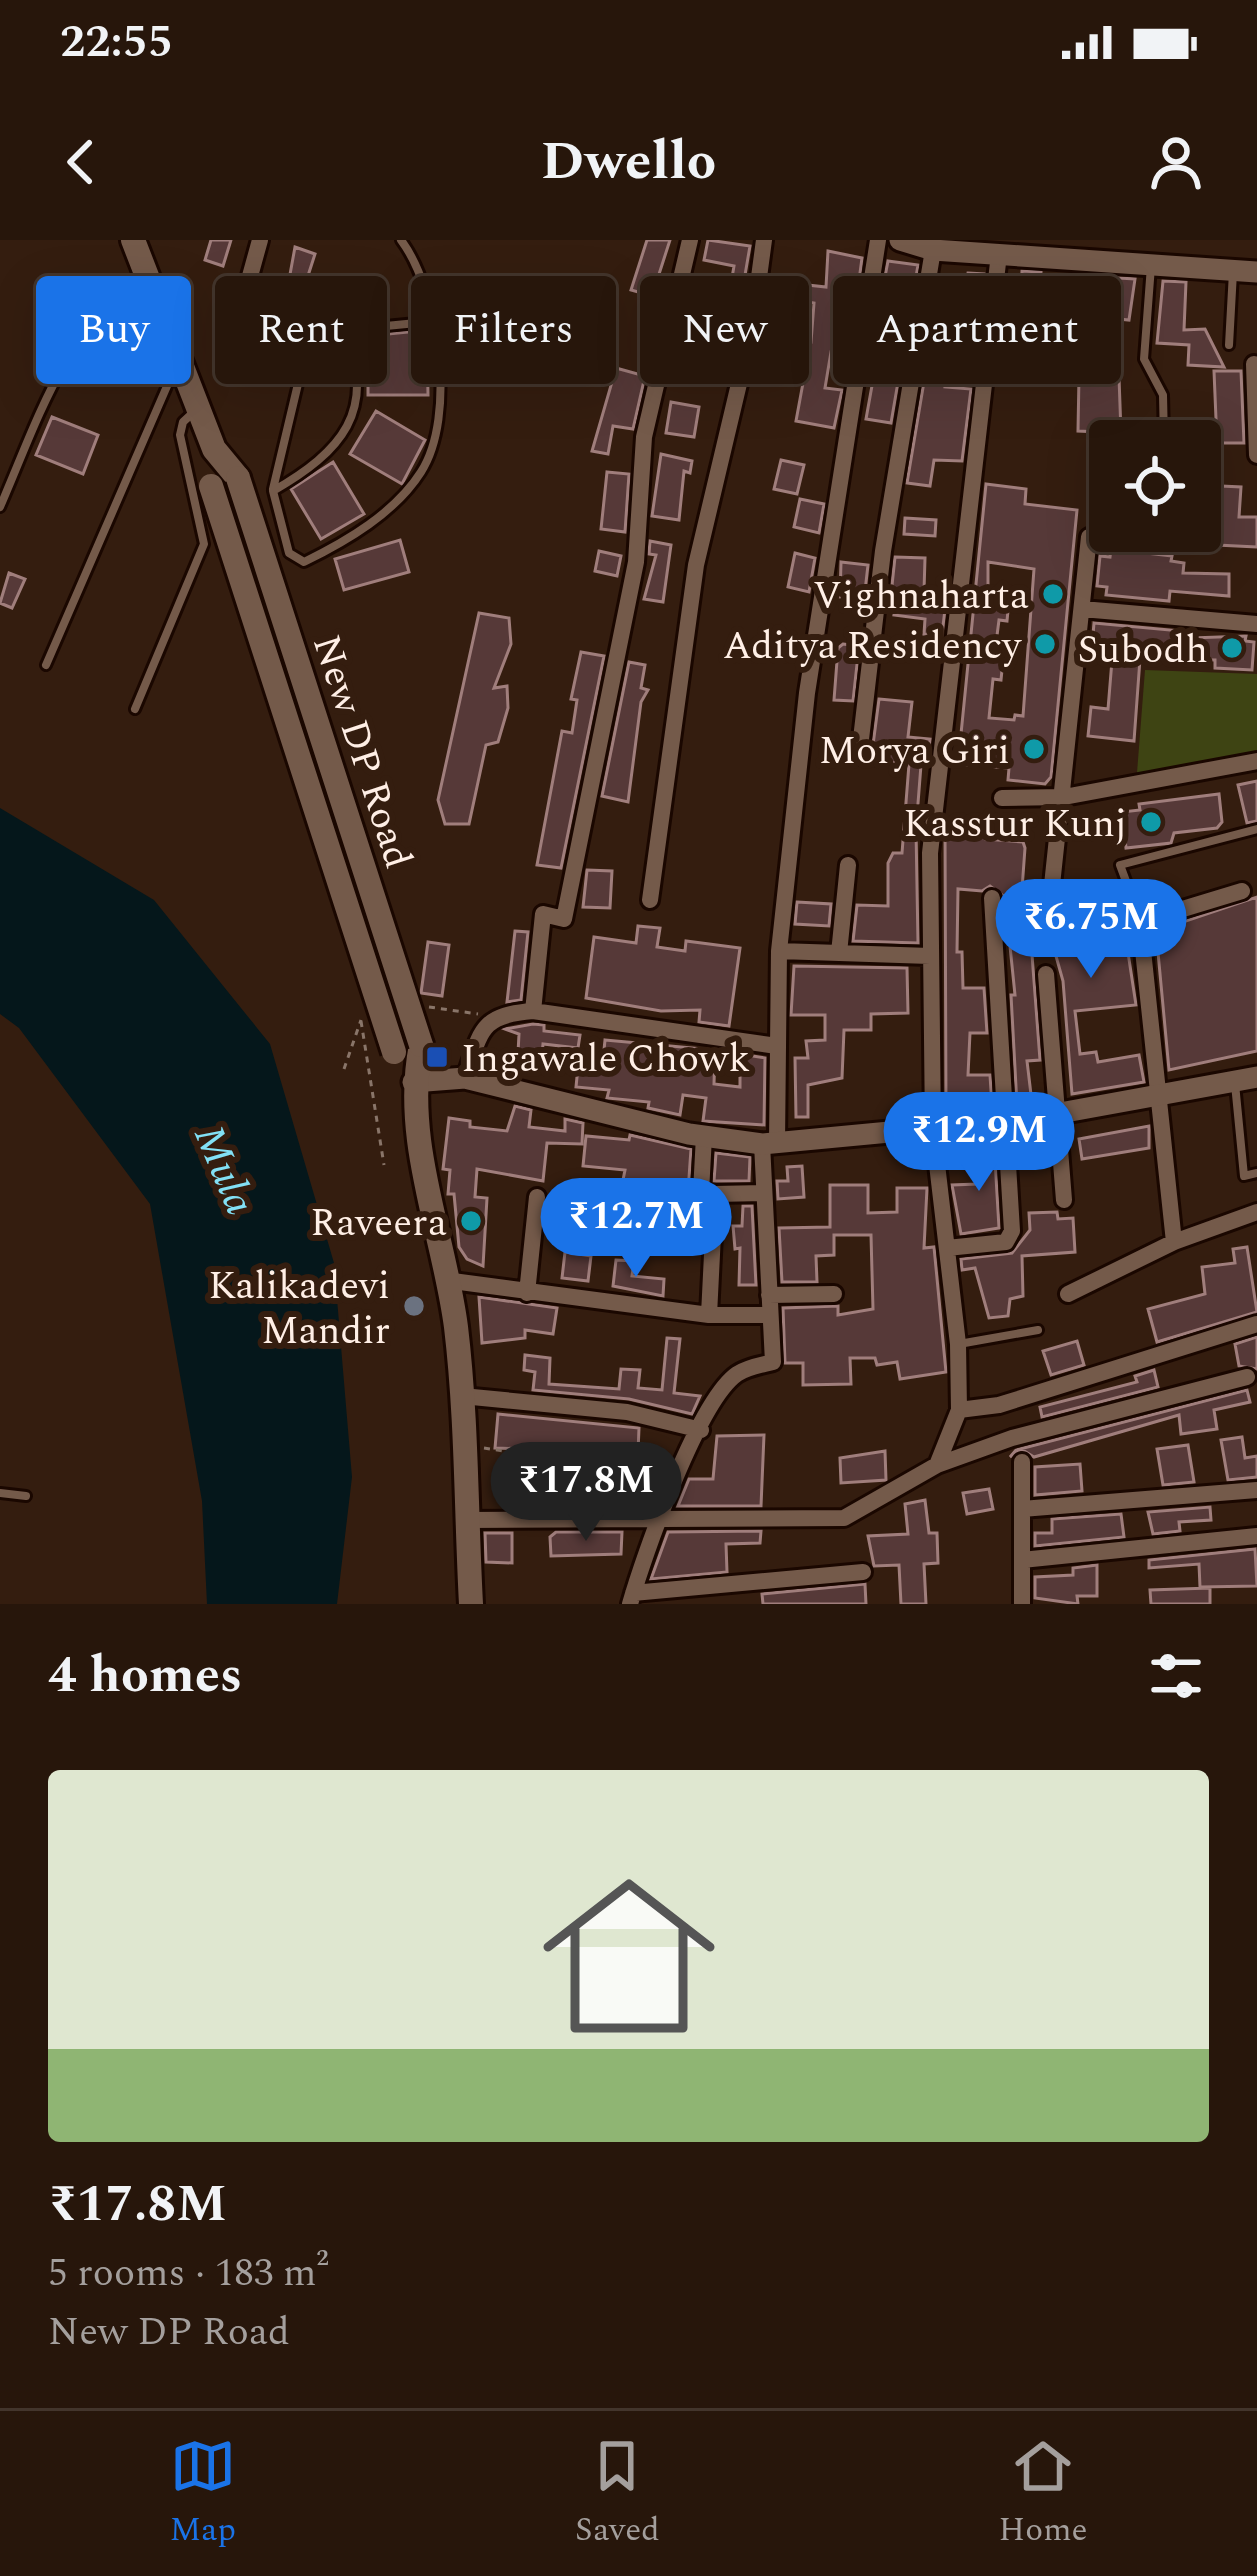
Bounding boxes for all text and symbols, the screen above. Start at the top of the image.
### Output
text: 22:55 [60,8,173,77]
text: Dwello [541,121,716,203]
icon: back [48,129,114,195]
icon: person [1143,129,1209,195]
chip: Buy [36,276,191,384]
chip: Rent [215,276,387,384]
chip: Filters [411,276,616,384]
chip: New [640,276,809,384]
chip: Apartment [833,276,1121,384]
map controls [1089,420,1221,552]
button: locate [1089,420,1221,552]
place label: Vighnaharta [813,567,1029,626]
marker: Vighnaharta [1040,581,1066,607]
place label: Aditya Residency [723,617,1022,676]
place label: Subodh [1078,621,1208,680]
street label: New DP Road [296,628,427,876]
marker: Aditya Residency [1032,631,1058,657]
marker: Subodh [1219,635,1245,661]
place label: Morya Giri [819,722,1010,781]
marker: Morya Giri [1021,736,1047,762]
place label: Kasstur Kunj [903,795,1127,854]
marker: Kasstur Kunj [1138,809,1164,835]
pin: ₹6.75M [993,879,1189,981]
text: ₹6.75M [1023,888,1159,947]
place label: Ingawale Chowk [461,1030,750,1089]
marker: Ingawale Chowk [424,1044,450,1070]
pin: ₹12.9M [881,1092,1077,1194]
text: ₹12.9M [911,1101,1047,1160]
water label: Mula [177,1115,271,1225]
pin: ₹12.7M [538,1178,734,1280]
text: ₹12.7M [568,1187,704,1246]
place label: Raveera [310,1194,447,1253]
marker: Raveera [458,1208,484,1234]
place label: Kalikadevi Mandir [208,1257,390,1361]
marker: Kalikadevi Mandir [401,1293,427,1319]
pin: ₹17.8M [488,1442,684,1544]
text: ₹17.8M [518,1451,654,1510]
text: 4 homes [48,1637,242,1715]
icon: filters [1143,1643,1209,1709]
icon: home [521,1848,737,2064]
text: ₹17.8M [48,2166,227,2244]
text: 5 rooms · 183 m² [48,2244,329,2303]
text: New DP Road [48,2303,290,2362]
tab: Map [170,2433,236,2555]
tab: Saved [575,2433,660,2555]
tab: Home [999,2433,1088,2555]

